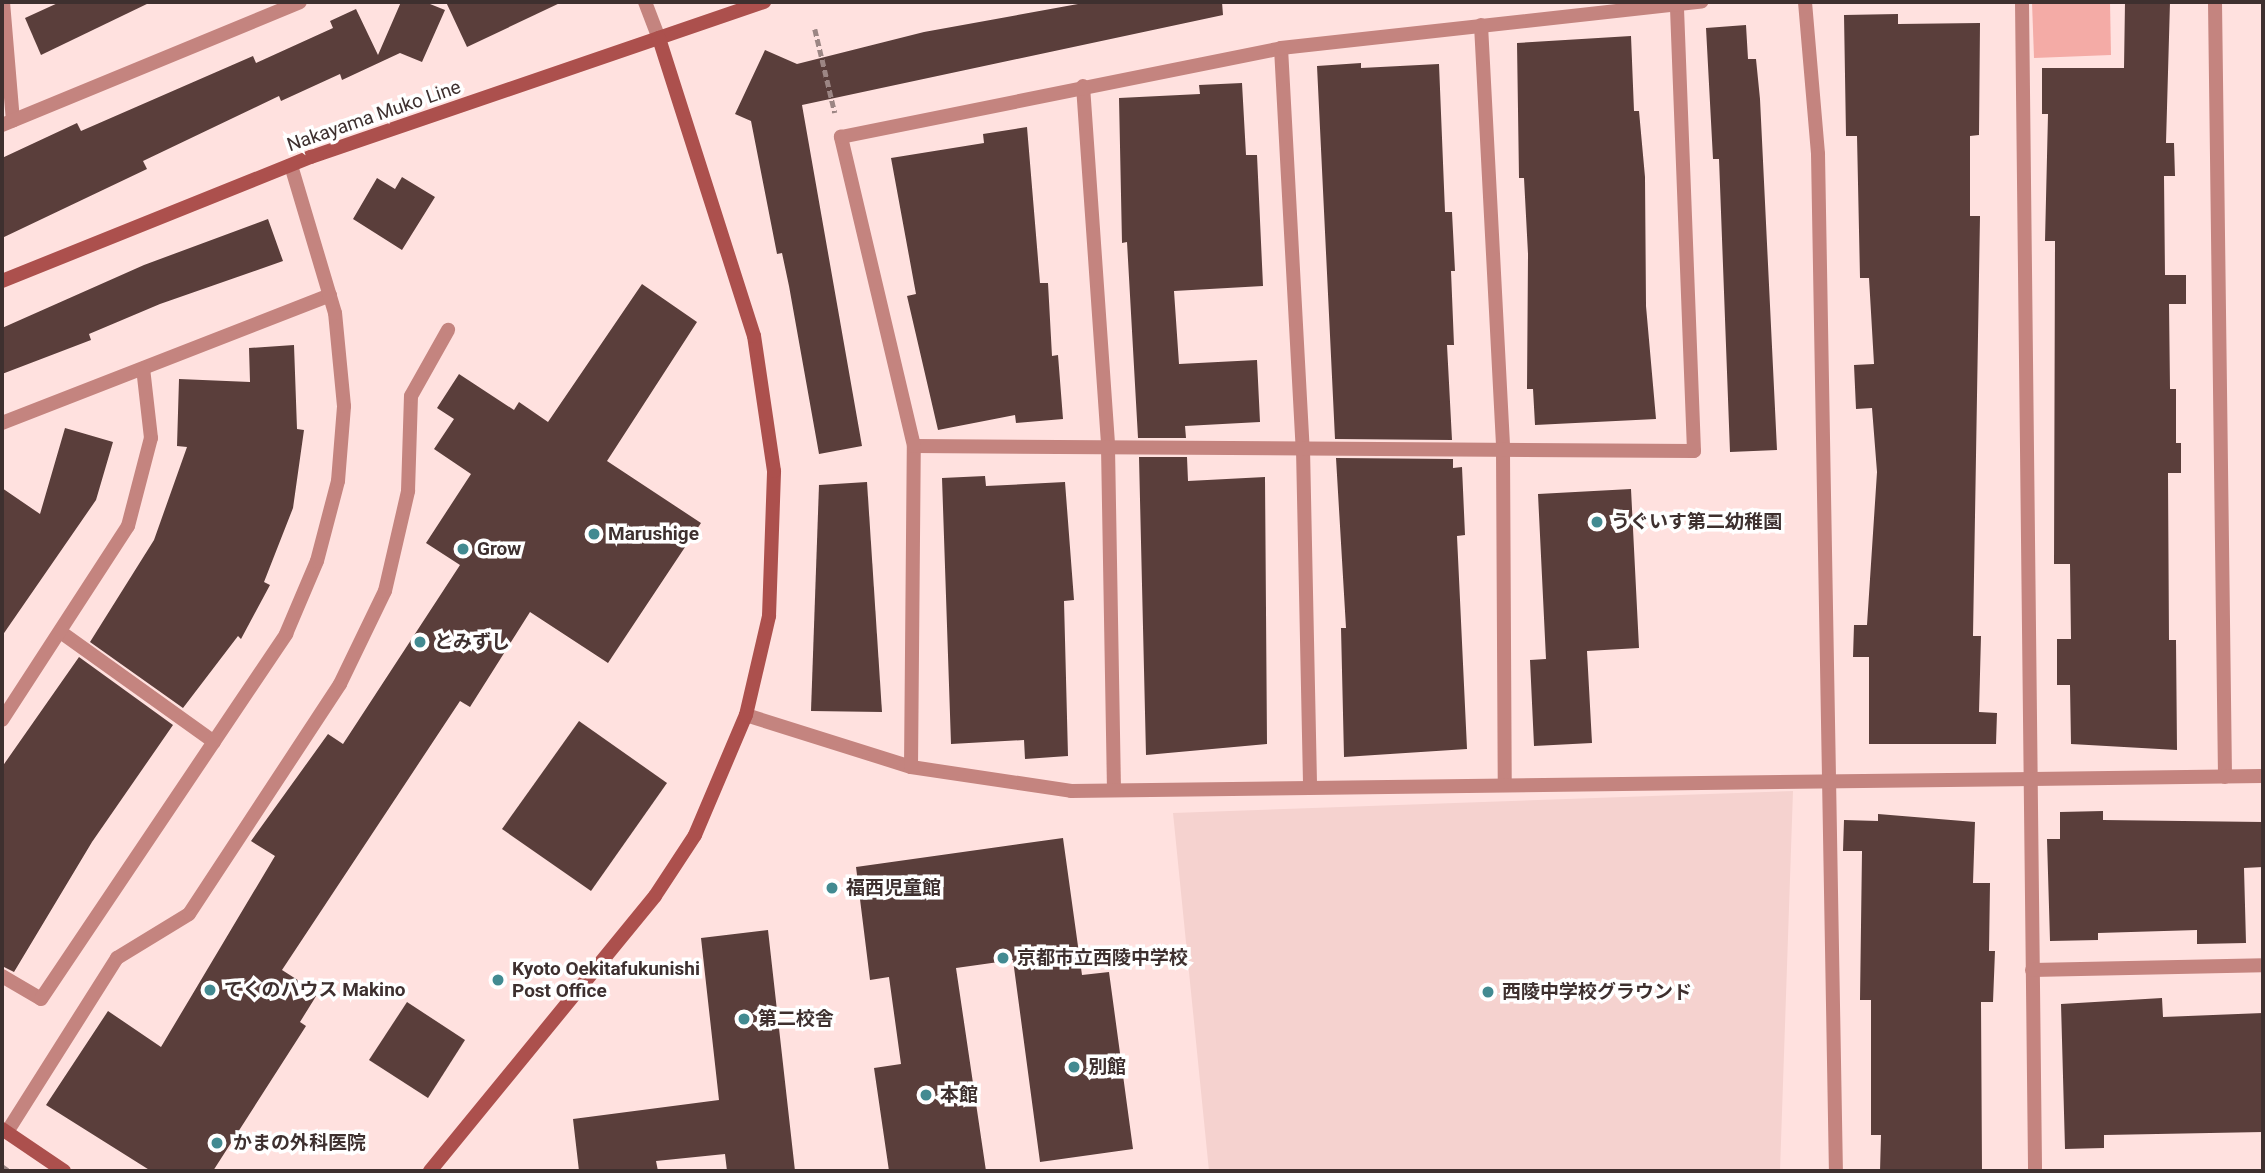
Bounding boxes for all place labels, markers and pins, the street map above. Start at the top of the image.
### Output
place label: うぐいす第二幼稚園 [1611,511,1782,533]
marker: うぐいす第二幼稚園 [1589,514,1605,530]
place label: Marushige [608,523,699,545]
marker: Marushige [586,526,602,542]
place label: Grow [477,538,521,560]
marker: Grow [455,541,471,557]
place label: とみずし [434,631,510,653]
marker: とみずし [412,634,428,650]
place label: 福西児童館 [846,877,941,899]
marker: 福西児童館 [824,880,840,896]
place label: 京都市立西陵中学校 [1017,947,1188,969]
marker: 京都市立西陵中学校 [995,950,1011,966]
place label: Kyoto Oekitafukunishi Post Office [512,958,700,1002]
marker: Kyoto Oekitafukunishi Post Office [490,972,506,988]
place label: てくのハウス Makino [224,979,406,1001]
place label: 西陵中学校グラウンド [1502,981,1692,1003]
marker: てくのハウス Makino [202,982,218,998]
marker: 西陵中学校グラウンド [1480,984,1496,1000]
place label: 第二校舎 [758,1008,834,1030]
marker: 第二校舎 [736,1011,752,1027]
place label: 別館 [1088,1056,1126,1078]
marker: 別館 [1066,1059,1082,1075]
place label: 本館 [940,1084,978,1106]
marker: 本館 [918,1087,934,1103]
place label: かまの外科医院 [233,1132,366,1154]
marker: かまの外科医院 [207,1133,227,1153]

